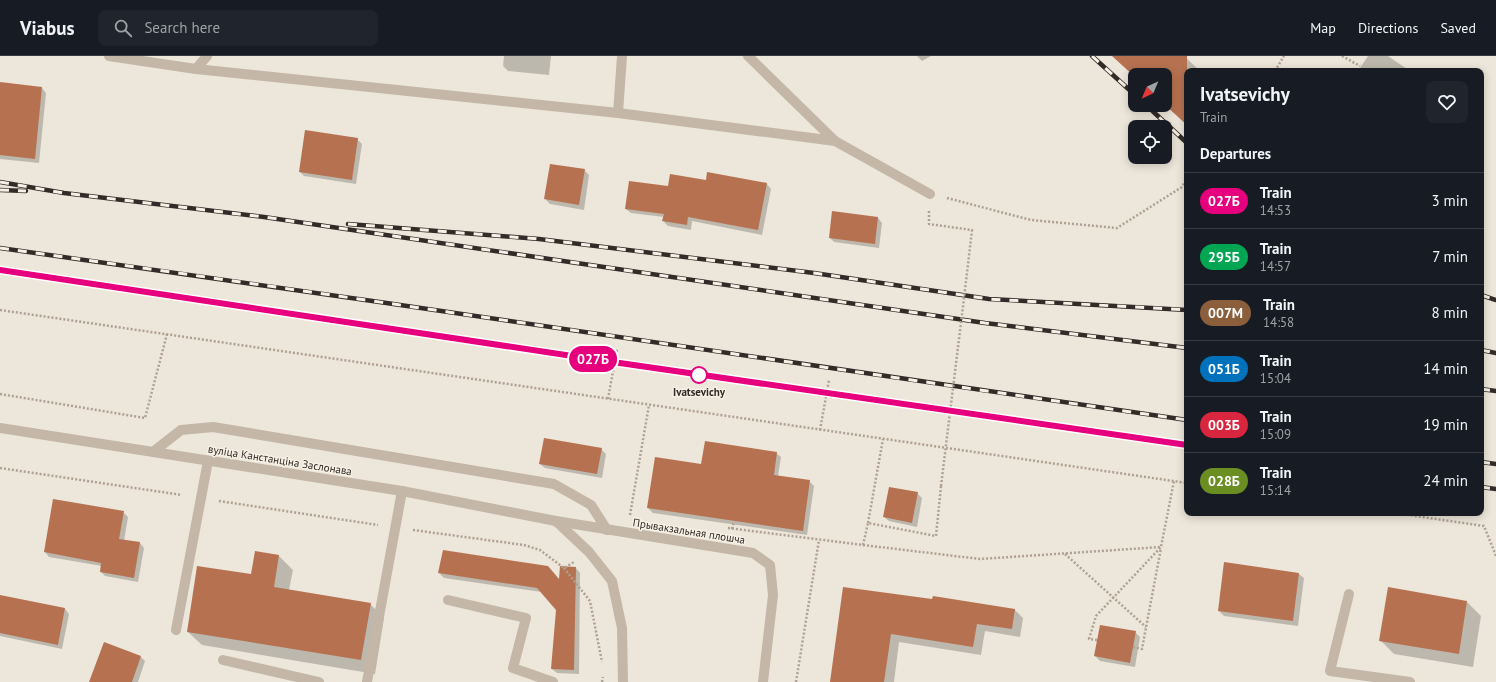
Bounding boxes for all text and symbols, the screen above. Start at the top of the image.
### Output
search box [98,10,378,46]
text: Viabus [20,16,74,40]
icon: search [112,17,134,39]
text: Search here [144,18,220,37]
text: Map [1310,19,1336,37]
text: Directions [1358,19,1418,37]
text: Saved [1440,19,1476,37]
north arrow [1128,68,1172,112]
map controls [1128,68,1172,164]
button: heart [1426,81,1468,123]
text: Ivatsevichy [1200,82,1290,106]
text: Train [1200,109,1227,126]
button: locate [1128,120,1172,164]
text: Departures [1200,144,1271,163]
text: Train [1260,183,1292,202]
text: 3 min [1431,191,1468,210]
text: 027Б [1208,192,1240,210]
text: 14:53 [1260,202,1291,219]
text: Train [1260,239,1292,258]
text: 7 min [1432,247,1468,266]
text: 295Б [1208,248,1240,266]
text: 14:57 [1260,258,1291,275]
text: Train [1263,295,1295,314]
text: 8 min [1431,303,1468,322]
text: 007М [1208,304,1243,322]
text: 14:58 [1263,314,1294,331]
line badge: 027Б [565,346,621,372]
text: 027Б [577,350,609,368]
text: Train [1260,351,1292,370]
text: 14 min [1423,359,1468,378]
text: 051Б [1208,360,1240,378]
marker: Ivatsevichy [690,366,708,384]
text: 15:04 [1260,370,1291,387]
place label: Ivatsevichy [673,385,726,399]
text: Train [1260,407,1292,426]
text: 19 min [1423,415,1468,434]
text: 003Б [1208,416,1240,434]
text: 15:09 [1260,426,1291,443]
street label: вуліца Канстанціна Заслонава [207,442,353,478]
text: Train [1260,463,1292,482]
text: 24 min [1423,471,1468,490]
text: 028Б [1208,472,1240,490]
text: 15:14 [1260,482,1291,499]
street label: Прывакзальная плошча [632,515,746,547]

